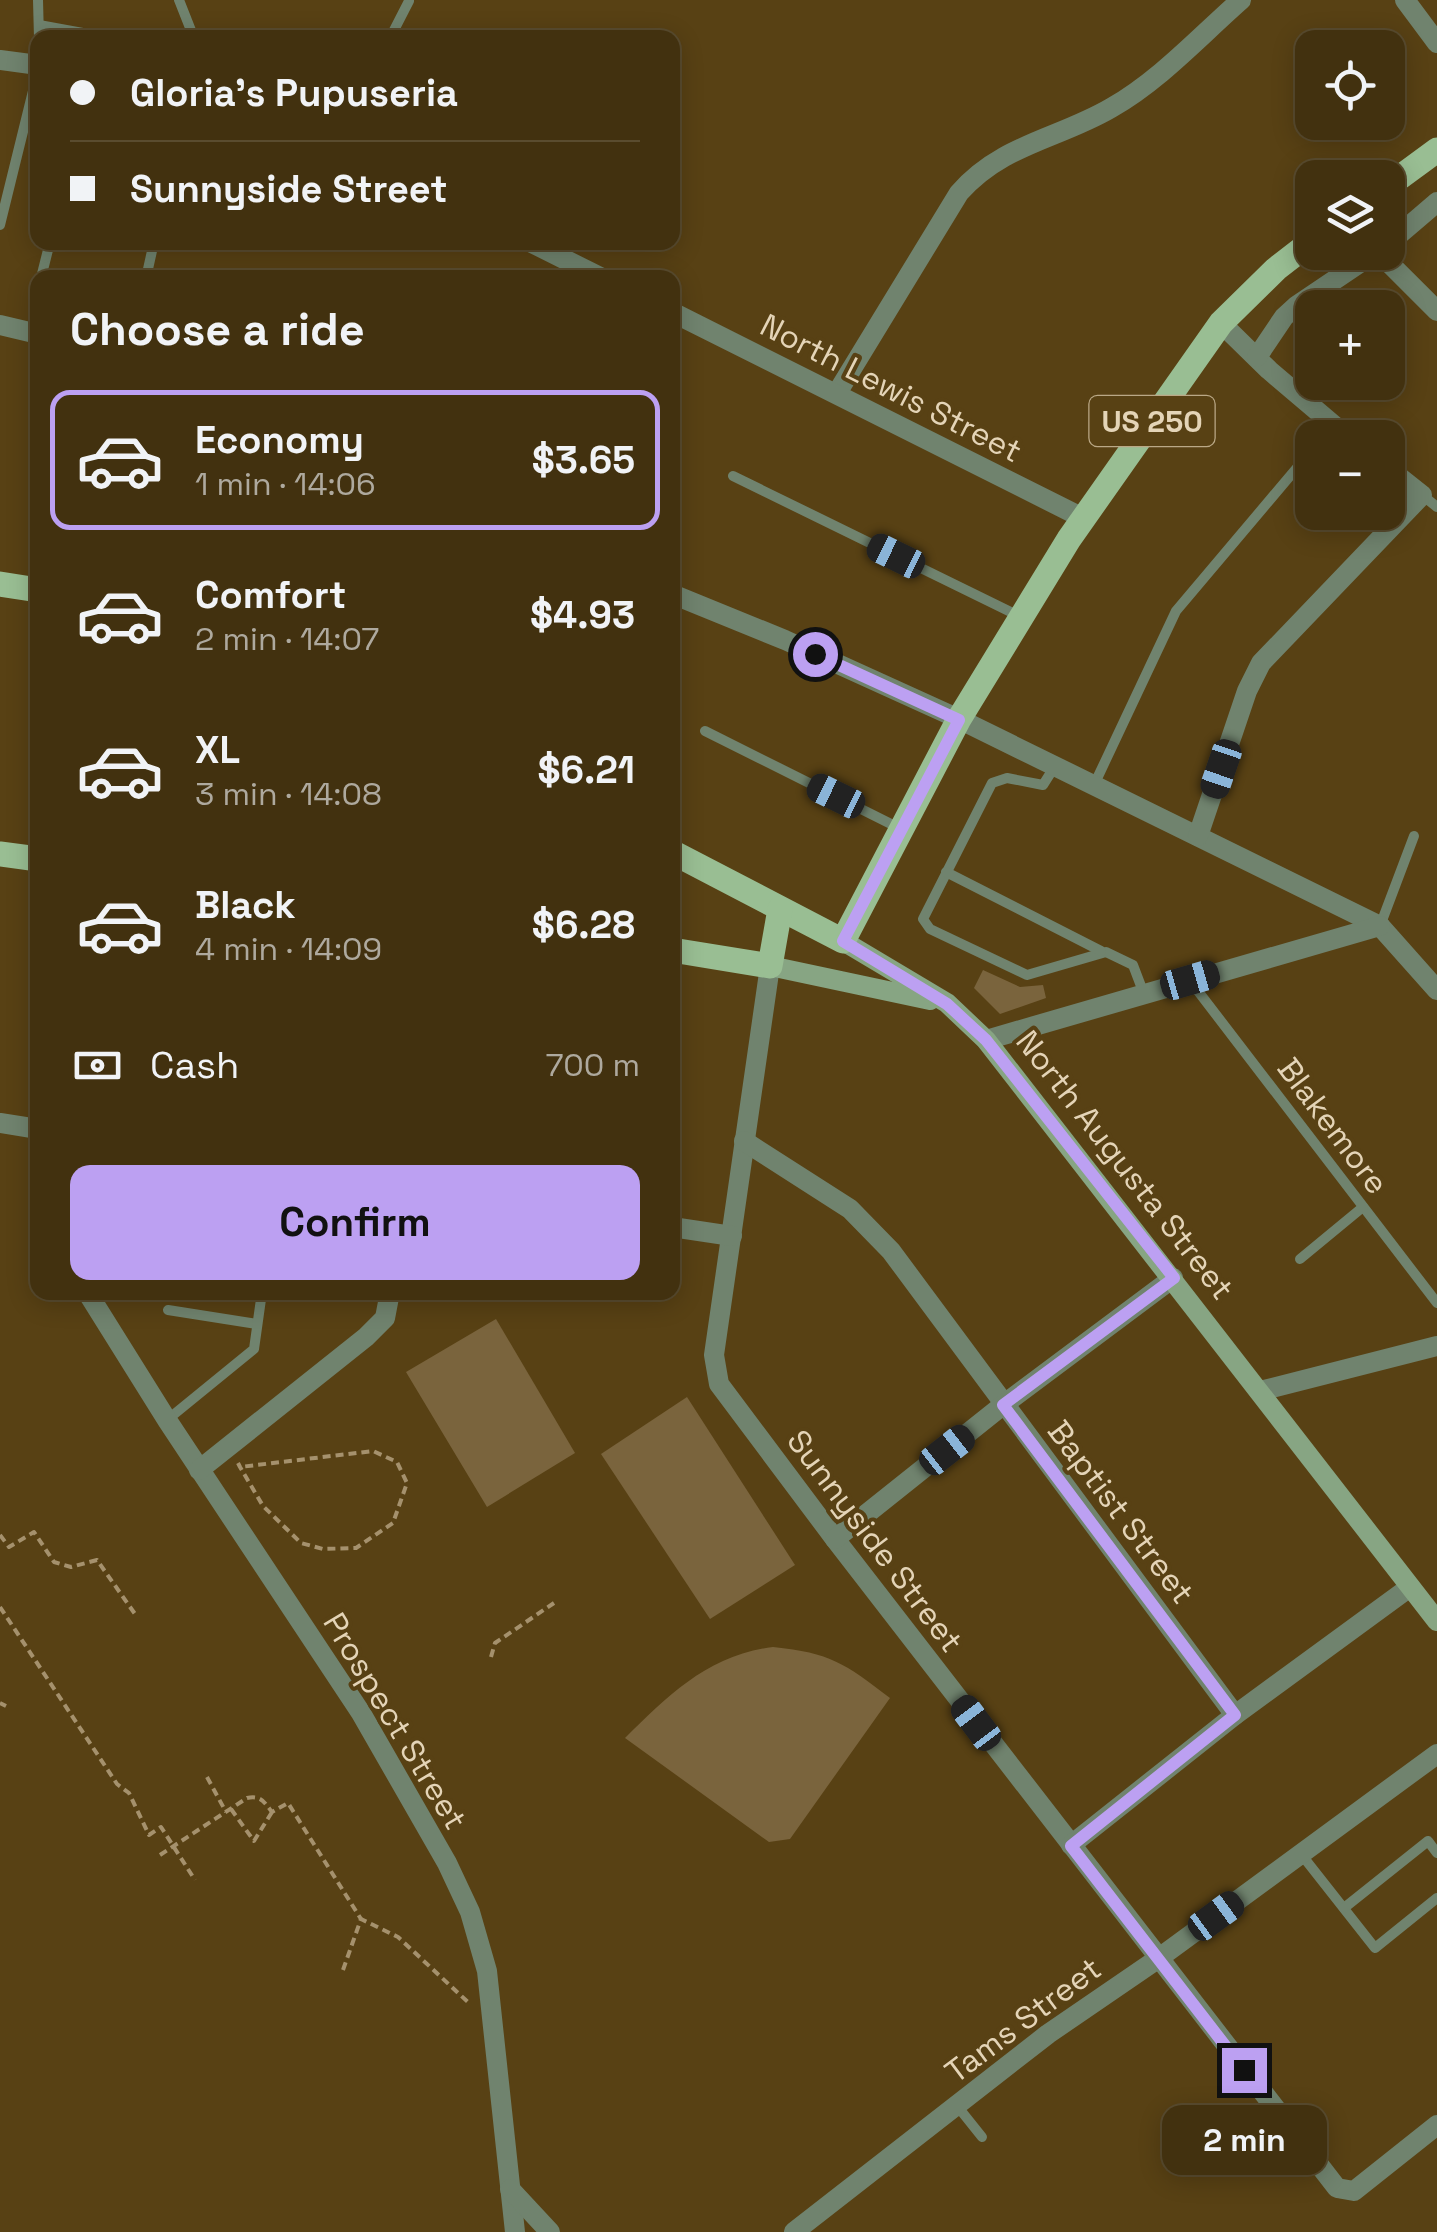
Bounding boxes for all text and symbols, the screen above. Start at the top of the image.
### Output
map controls [1295,30,1405,530]
button: locate [1295,30,1405,140]
text: Gloria's Pupuseria [130,69,458,117]
button: layers [1295,160,1405,270]
text: Sunnyside Street [130,165,448,213]
button: + [1295,290,1405,400]
text: Choose a ride [70,301,365,358]
street label: North Lewis Street [754,305,1028,471]
road number: US 250 [1090,396,1214,446]
icon: car [75,415,165,505]
text: Economy [195,416,364,464]
button: − [1295,420,1405,530]
text: $3.65 [532,436,635,484]
text: 1 min · 14:06 [195,464,376,504]
car [862,529,930,583]
icon: car [75,570,165,660]
text: Comfort [195,571,346,619]
text: $4.93 [530,591,635,639]
text: 2 min · 14:07 [195,619,379,659]
route start [793,632,838,677]
icon: car [75,725,165,815]
text: XL [195,726,240,774]
car [1197,736,1245,802]
text: $6.21 [537,746,635,794]
car [802,769,870,823]
text: 3 min · 14:08 [195,774,382,814]
icon: car [75,880,165,970]
text: Black [195,881,296,929]
text: $6.28 [532,901,635,949]
text: 4 min · 14:09 [195,929,382,969]
car [1157,957,1223,1003]
street label: North Augusta Street [1007,1022,1243,1308]
icon: cash [70,1038,125,1093]
text: Cash [150,1041,239,1089]
text: 700 m [545,1045,640,1085]
street label: Blakemore [1269,1050,1397,1202]
button: Confirm [70,1165,640,1280]
street label: Baptist Street [1039,1412,1203,1612]
car [914,1420,980,1480]
street label: Sunnyside Street [778,1422,972,1660]
street label: Prospect Street [314,1605,476,1837]
car [946,1690,1006,1756]
car [1183,1886,1249,1946]
street label: Tams Street [937,1948,1109,2092]
route end [1222,2048,1267,2093]
callout: 2 min [1162,2105,1326,2175]
text: 2 min [1203,2120,1286,2160]

